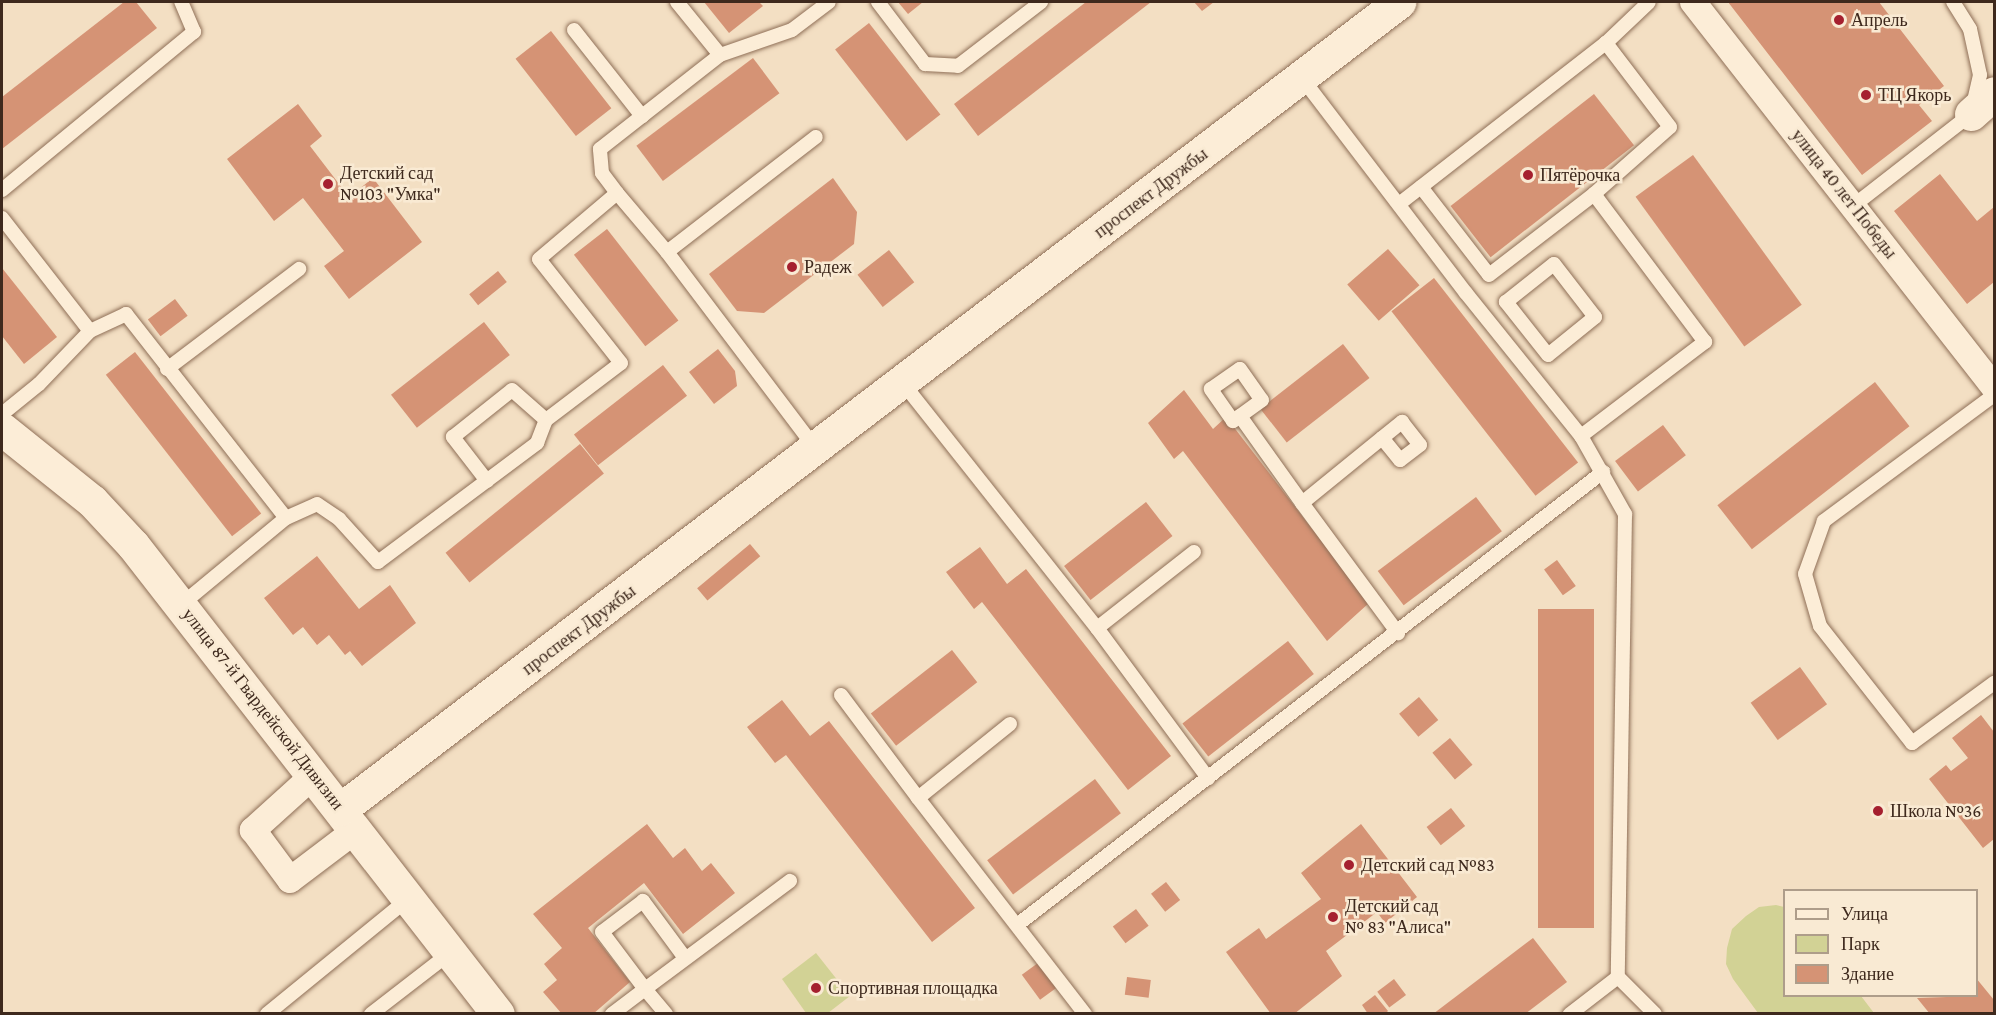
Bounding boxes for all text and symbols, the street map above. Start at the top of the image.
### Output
place label: Апрель [1851,9,1908,31]
marker: Апрель [1832,13,1846,27]
place label: ТЦ Якорь [1878,84,1951,106]
marker: ТЦ Якорь [1859,88,1873,102]
street label: улица 40 лет Победы [1787,125,1901,263]
street label: проспект Дружбы [1090,143,1212,243]
place label: Детский сад №103 "Умка" [340,163,441,206]
place label: Пятёрочка [1540,164,1620,186]
marker: Пятёрочка [1521,168,1535,182]
marker: Детский сад №103 "Умка" [321,177,335,191]
place label: Радеж [804,256,852,278]
marker: Радеж [785,260,799,274]
street label: проспект Дружбы [518,580,640,680]
street label: улица 87-й Гвардейской Дивизии [178,604,348,814]
place label: Школа №36 [1890,800,1981,822]
marker: Школа №36 [1871,804,1885,818]
place label: Детский сад №83 [1361,854,1494,876]
marker: Детский сад №83 [1342,858,1356,872]
legend [1783,889,1978,997]
place label: Детский сад № 83 "Алиса" [1345,896,1451,938]
text: Улица [1841,904,1888,924]
marker: Детский сад № 83 "Алиса" [1326,910,1340,924]
text: Парк [1841,934,1880,954]
text: Здание [1841,964,1894,984]
place label: Спортивная площадка [828,977,998,999]
marker: Спортивная площадка [809,981,823,995]

